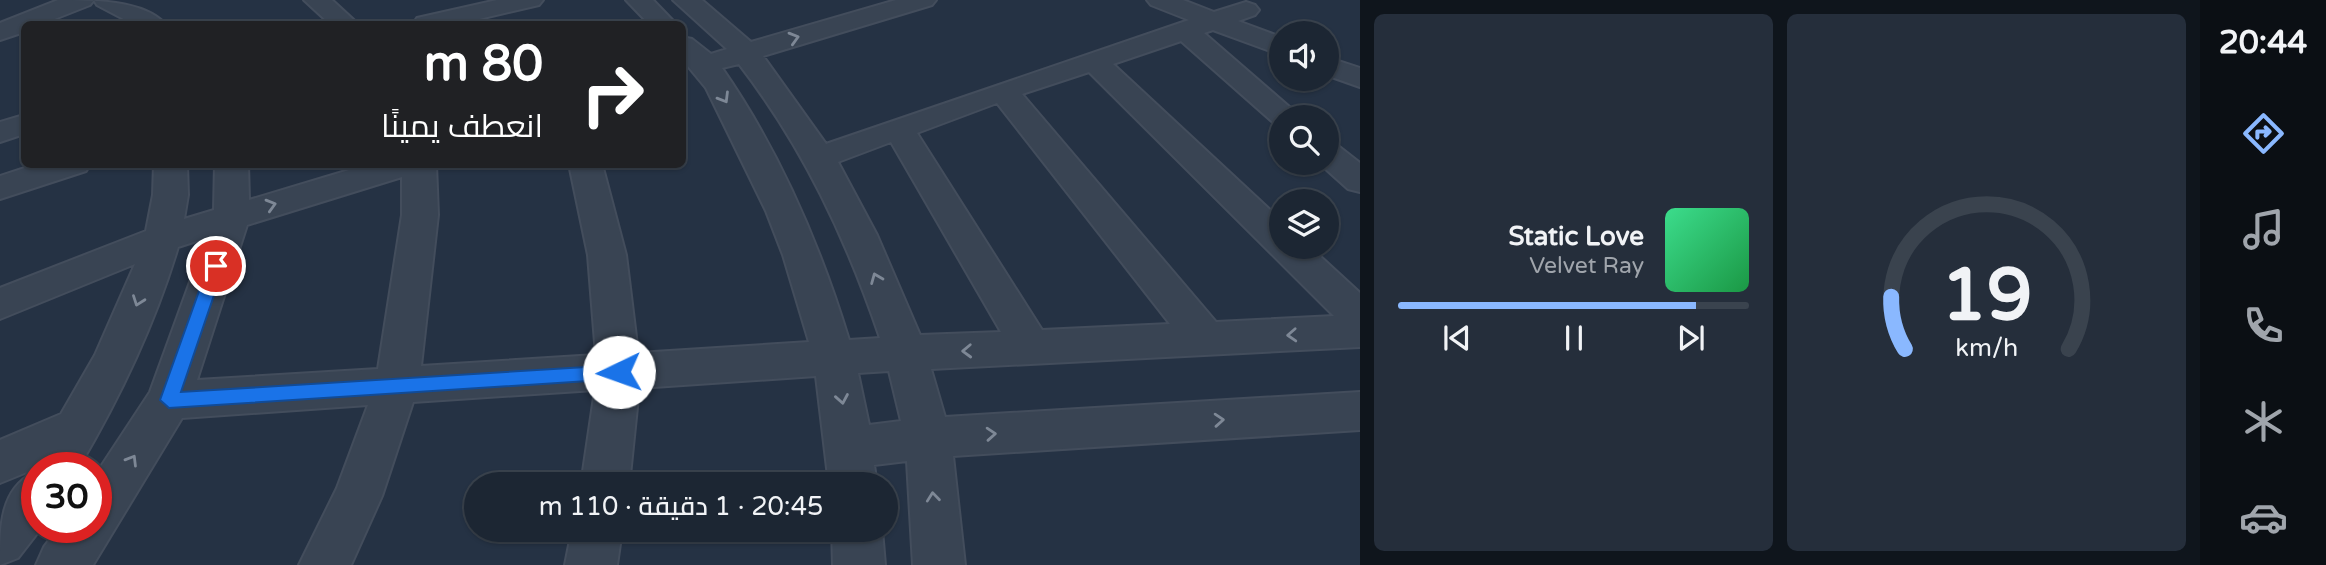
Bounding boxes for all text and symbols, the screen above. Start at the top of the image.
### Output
map controls [1269,21,1339,259]
button: sound [1269,21,1339,91]
text: 20:44 [2219,24,2307,62]
one-way arrow [788,31,800,46]
text: 80 m [424,35,543,94]
icon: right [567,49,658,140]
one-way arrow [716,90,729,103]
button: search [1269,105,1339,175]
text: انعطف يمينًا [381,108,543,146]
icon: directions [2239,109,2288,158]
button: layers [1269,189,1339,259]
one-way arrow [265,198,277,213]
icon: music [2239,205,2288,254]
text: Static Love [1508,221,1644,252]
pin [186,236,246,296]
icon: arrive [197,247,235,285]
text: Velvet Ray [1529,252,1644,280]
text: 19 [1941,252,2032,340]
one-way arrow [871,273,885,285]
one-way arrow [133,294,147,306]
icon: phone [2239,301,2288,350]
icon: previous [1438,319,1476,357]
icon: pause [1555,319,1593,357]
icon: next [1672,319,1710,357]
one-way arrow [1286,327,1297,342]
text: km/h [1955,332,2018,362]
position arrow [582,335,656,409]
one-way arrow [961,344,972,359]
one-way arrow [833,393,848,405]
icon: climate [2239,397,2288,446]
one-way arrow [1213,413,1224,428]
one-way arrow [986,427,997,442]
speed limit sign: 30 [21,452,112,543]
one-way arrow [124,455,137,468]
text: 20:45 · 1 دقيقة · 110 m [539,491,823,522]
one-way arrow [925,491,940,503]
icon: car [2239,493,2288,542]

